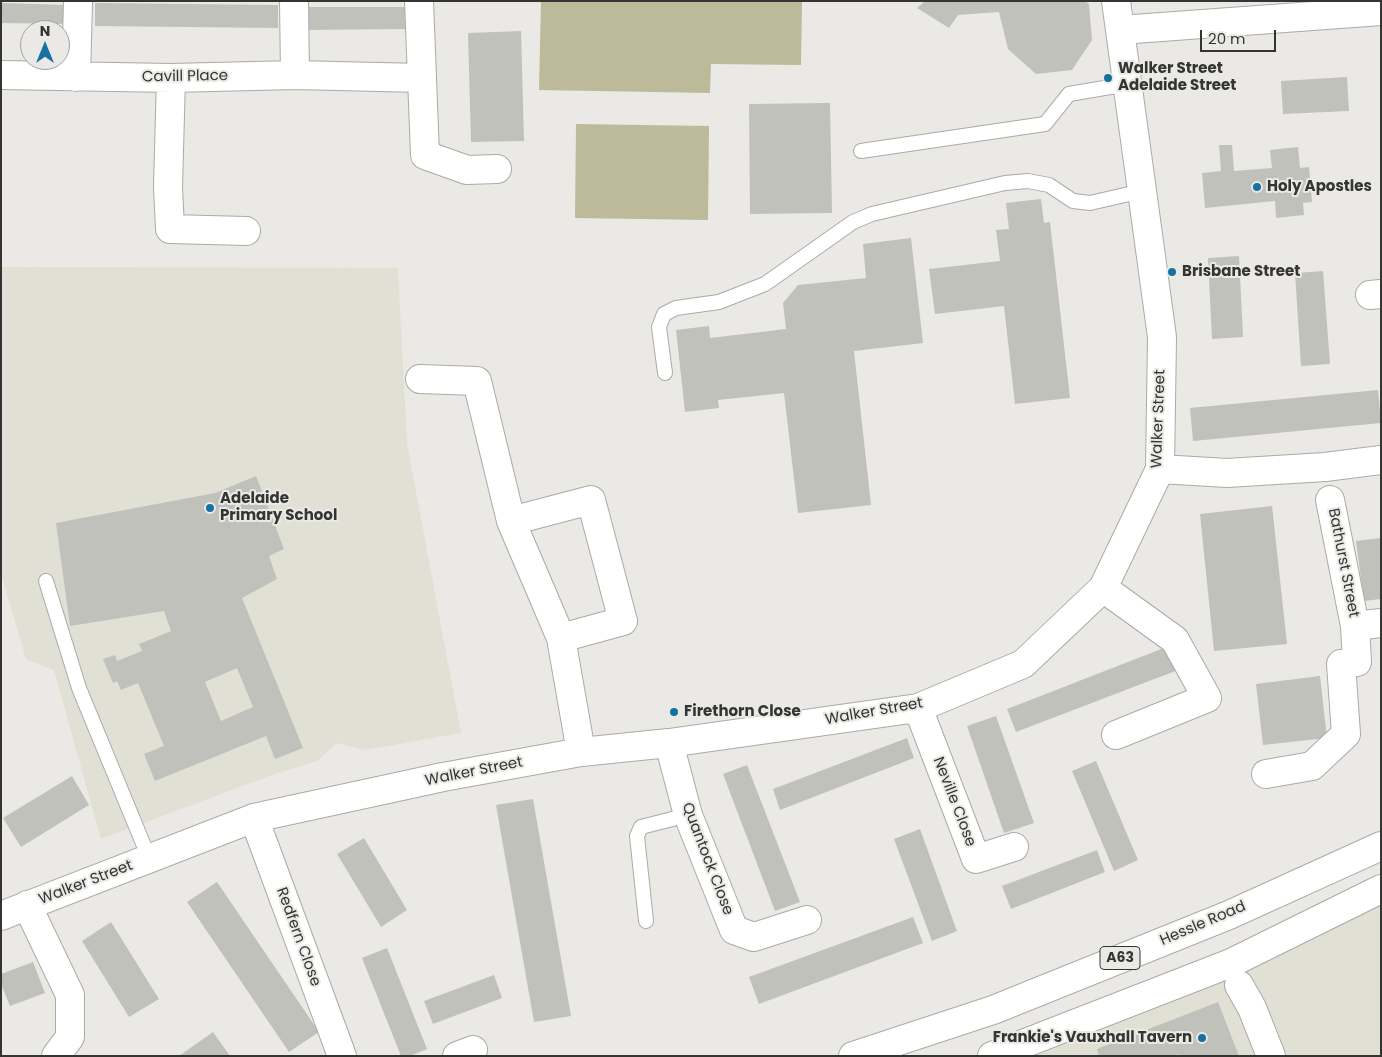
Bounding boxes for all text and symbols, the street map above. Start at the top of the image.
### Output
north arrow [20,20,70,70]
scale bar [1202,20,1278,52]
text: N [40,21,50,41]
text: 20 m [1208,28,1246,49]
place label: Walker Street Adelaide Street [1118,60,1236,95]
street label: Cavill Place [142,67,228,87]
marker: Walker Street Adelaide Street [1102,72,1114,84]
place label: Holy Apostles [1267,178,1372,196]
marker: Holy Apostles [1251,181,1263,193]
place label: Brisbane Street [1182,263,1300,281]
marker: Brisbane Street [1166,266,1178,278]
street label: Walker Street [1148,369,1170,469]
place label: Adelaide Primary School [220,490,337,525]
marker: Adelaide Primary School [204,502,216,514]
street label: Bathurst Street [1324,507,1362,619]
street label: Walker Street [824,695,924,729]
place label: Firethorn Close [684,703,801,721]
marker: Firethorn Close [668,706,680,718]
street label: Walker Street [424,754,524,790]
street label: Neville Close [929,755,979,849]
street label: Quantock Close [677,800,737,918]
street label: Walker Street [37,857,135,909]
street label: Redfern Close [272,885,324,989]
street label: Hessle Road [1157,898,1249,950]
road number: A63 [1100,946,1140,970]
place label: Frankie's Vauxhall Tavern [993,1029,1192,1047]
marker: Frankie's Vauxhall Tavern [1196,1032,1208,1044]

